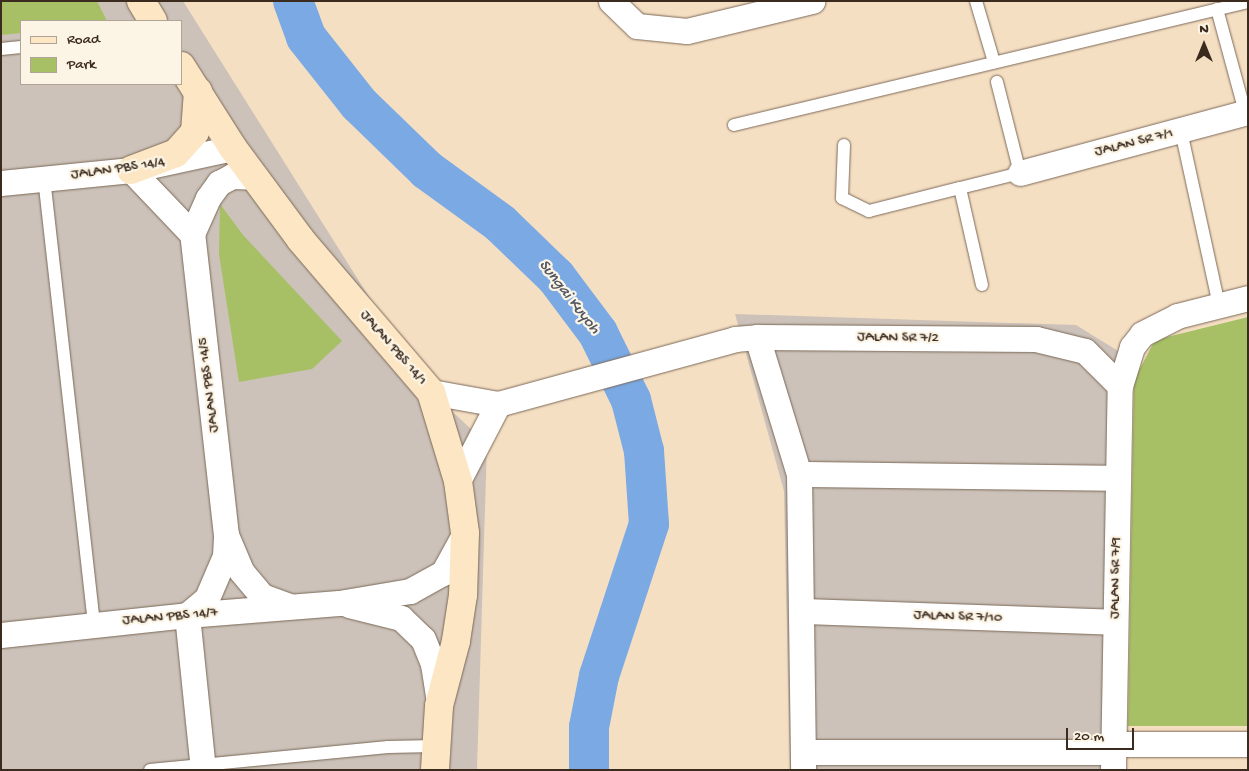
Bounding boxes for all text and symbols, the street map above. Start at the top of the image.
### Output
legend [20,20,182,85]
north arrow [1179,20,1229,70]
text: N [1199,21,1209,38]
text: Road [67,31,100,49]
text: Park [67,56,96,74]
street label: JALAN SR 7/1 [1093,125,1175,161]
street label: JALAN PBS 14/4 [70,153,166,185]
water label: Sungai Kuyoh [533,257,603,339]
street label: JALAN PBS 14/1 [355,307,431,389]
street label: JALAN SR 7/2 [857,328,939,348]
street label: JALAN PBS 14/5 [194,336,224,434]
street label: JALAN SR 7/9 [1106,537,1126,619]
street label: JALAN PBS 14/7 [122,604,218,630]
street label: JALAN SR 7/10 [913,606,1003,628]
scale bar [1069,718,1136,750]
text: 20 m [1074,728,1104,746]

